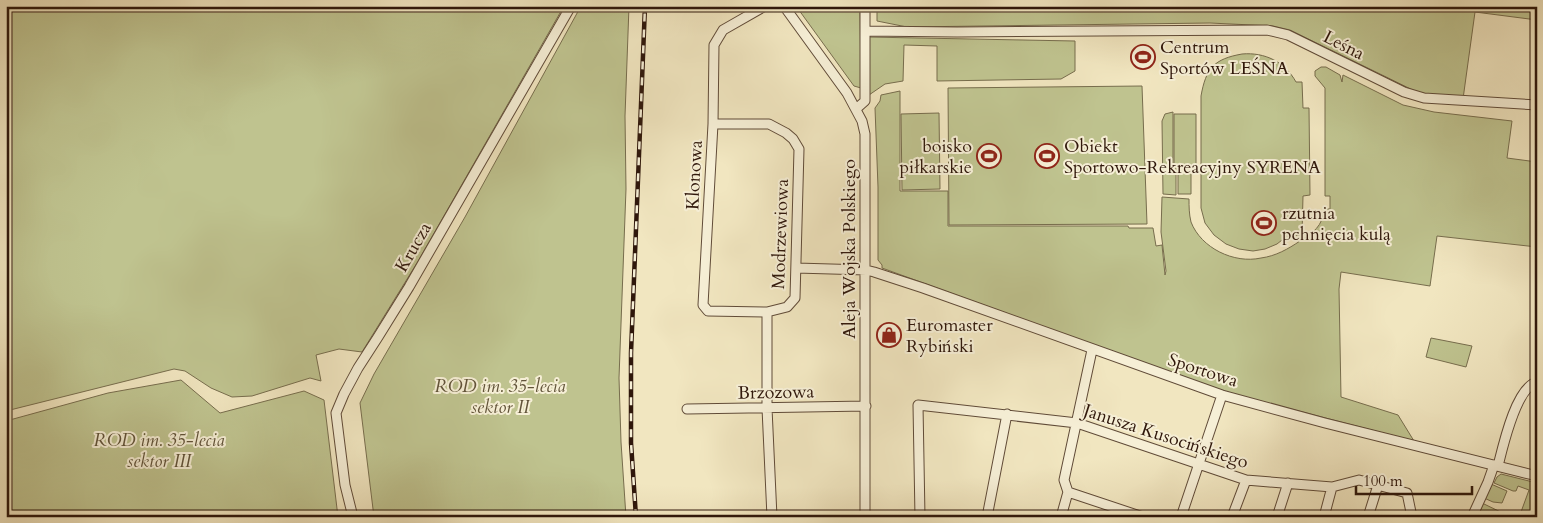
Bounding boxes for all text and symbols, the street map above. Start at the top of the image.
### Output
street label: Leśna [1319,25,1369,66]
place label: Centrum Sportów LEŚNA [1160,35,1289,81]
sports icon: Centrum Sportów LEŚNA [1130,44,1156,70]
place label: boisko piłkarskie [899,134,972,180]
place label: Obiekt Sportowo-Rekreacyjny SYRENA [1064,134,1321,180]
street label: Klonowa [680,139,709,211]
sports icon: boisko piłkarskie [976,143,1002,169]
sports icon: Obiekt Sportowo-Rekreacyjny SYRENA [1034,143,1060,169]
street label: Aleja Wojska Polskiego [837,159,862,339]
street label: Modrzewiowa [766,178,795,290]
place label: rzutnia pchnięcia kulą [1282,201,1391,247]
sports icon: rzutnia pchnięcia kulą [1251,210,1277,236]
street label: Krucza [389,217,438,277]
place label: Euromaster Rybiński [906,313,993,359]
shop icon: Euromaster Rybiński [876,322,902,348]
street label: Sportowa [1164,347,1241,394]
park label: ROD im. 35-lecia sektor II [435,374,565,420]
street label: Brzozowa [738,379,815,406]
street label: Janusza Kusocińskiego [1077,397,1252,475]
park label: ROD im. 35-lecia sektor III [94,428,224,474]
scale bar [1356,463,1472,495]
text: 100 m [1363,471,1403,491]

